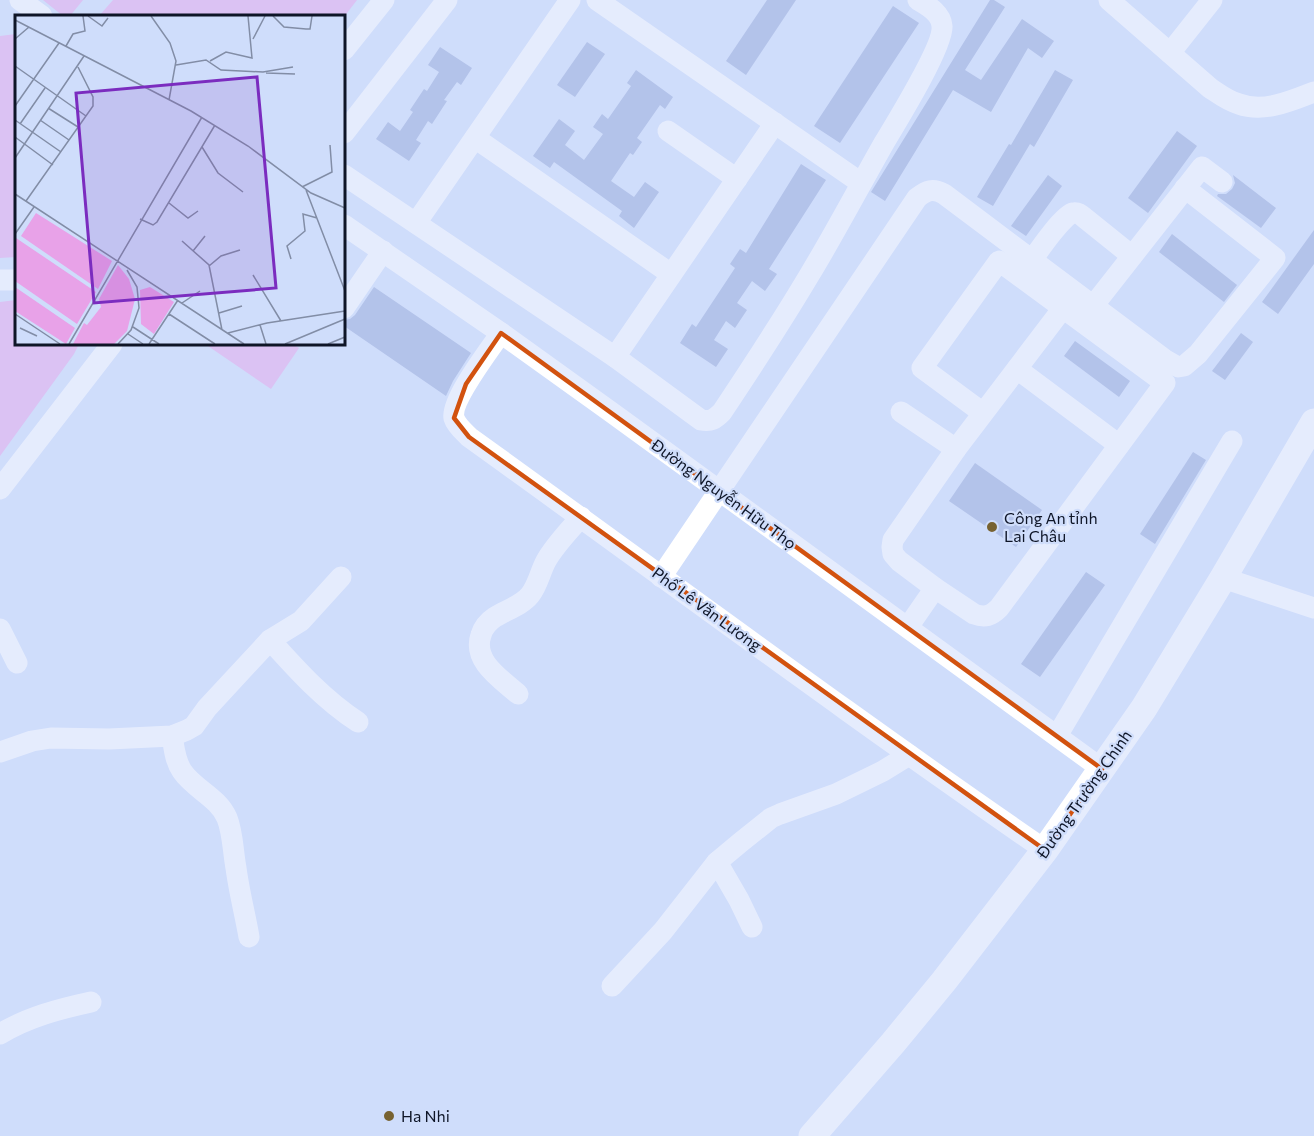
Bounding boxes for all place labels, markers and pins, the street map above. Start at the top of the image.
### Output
place label: Công An tỉnh Lai Châu [1004,508,1098,545]
marker: Công An tỉnh Lai Châu [985,520,999,534]
place label: Ha Nhi [401,1106,450,1125]
marker: Ha Nhi [382,1109,396,1123]

